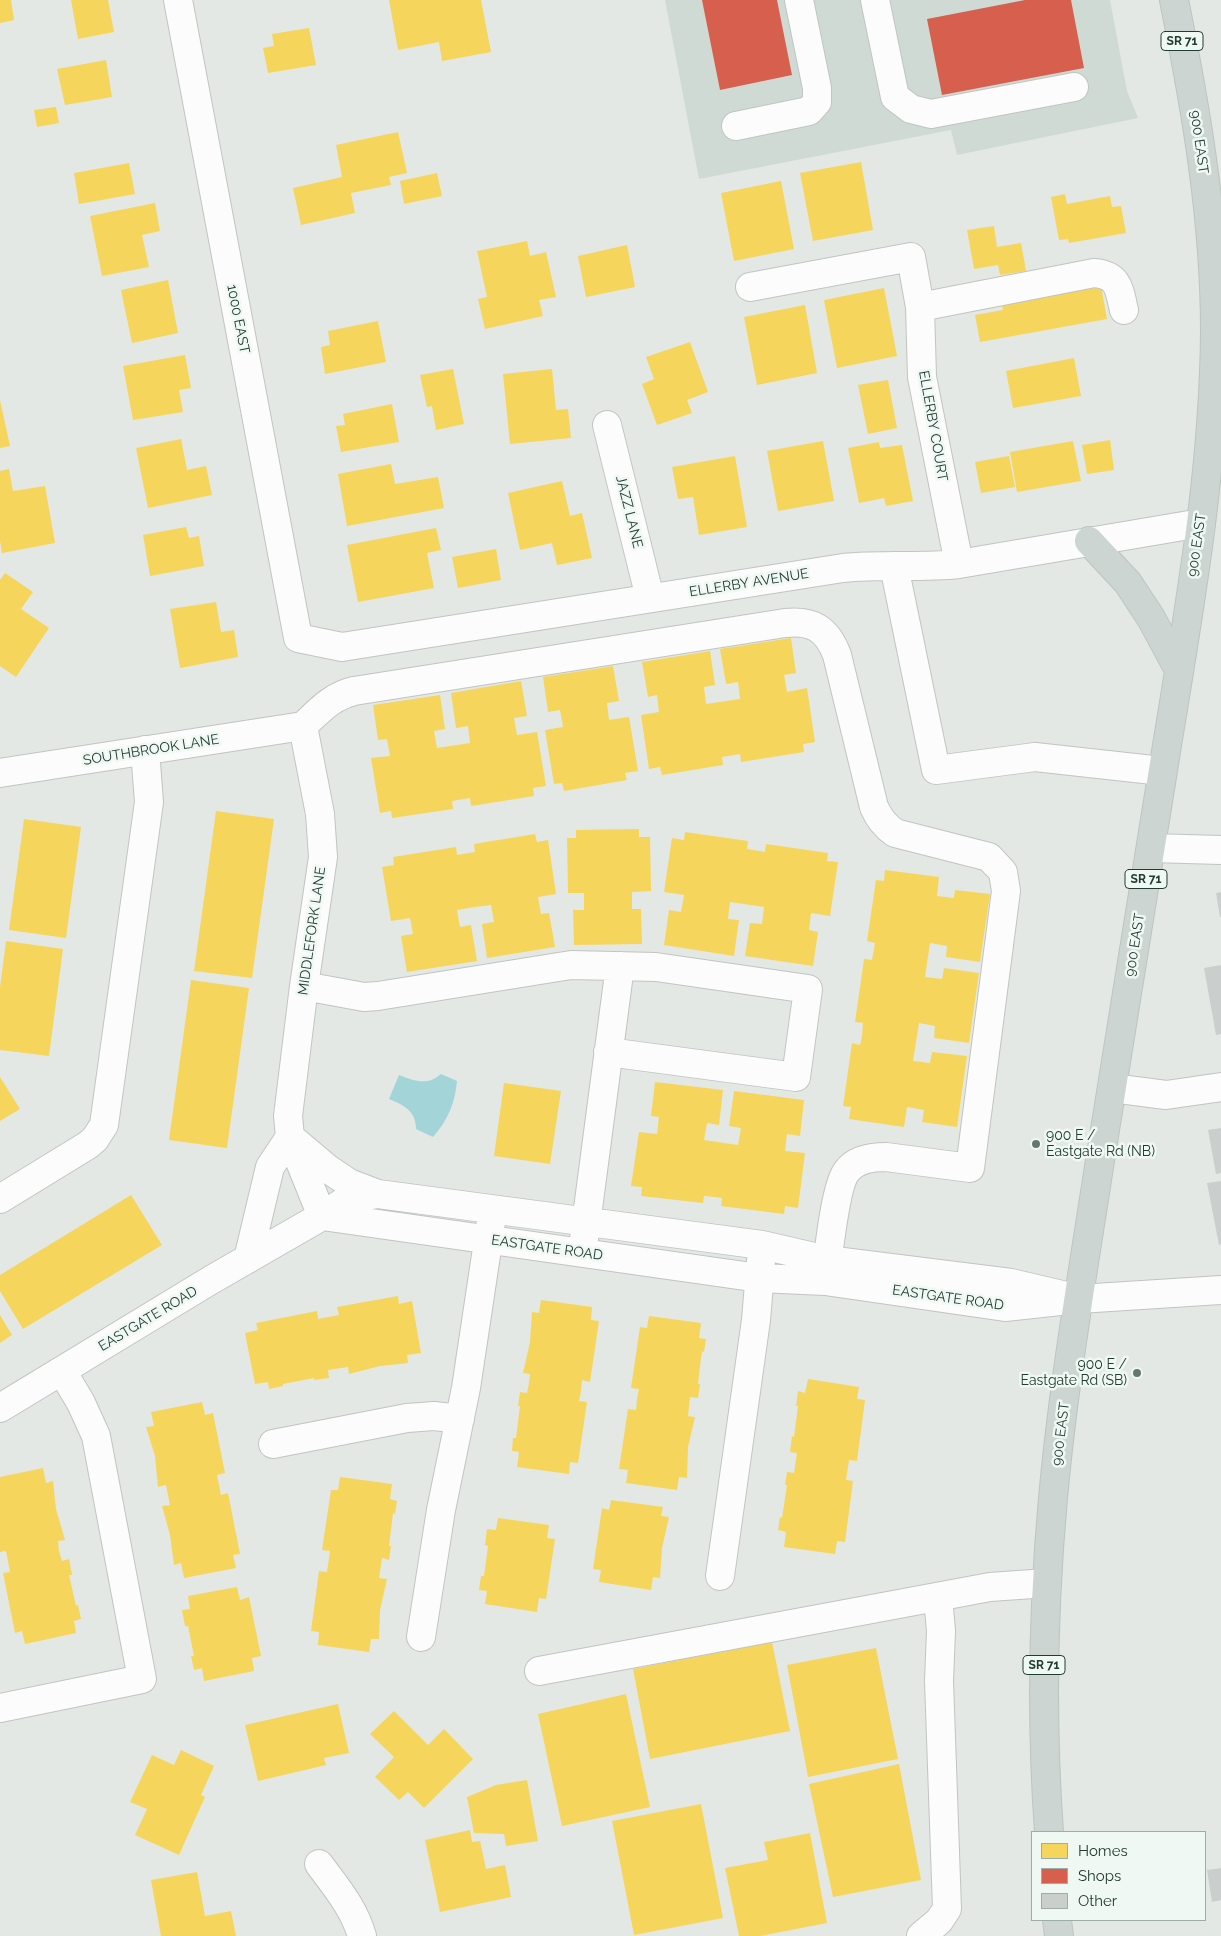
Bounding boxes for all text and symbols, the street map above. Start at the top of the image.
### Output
road number: SR 71 [1161,31,1203,50]
street label: 900 EAST [1186,109,1212,175]
street label: 1000 EAST [223,283,253,355]
street label: ELLERBY COURT [915,369,951,483]
street label: JAZZ LANE [612,474,646,550]
street label: 900 EAST [1184,512,1210,578]
street label: ELLERBY AVENUE [688,565,810,601]
street label: SOUTHBROOK LANE [82,731,220,769]
street label: MIDDLEFORK LANE [295,866,329,996]
road number: SR 71 [1125,870,1167,889]
street label: 900 EAST [1122,912,1148,978]
place label: 900 E / Eastgate Rd (NB) [1046,1128,1155,1160]
marker: 900 E / Eastgate Rd (NB) [1030,1138,1042,1150]
street label: EASTGATE ROAD [490,1232,604,1264]
street label: EASTGATE ROAD [891,1282,1005,1314]
street label: EASTGATE ROAD [95,1283,201,1355]
place label: 900 E / Eastgate Rd (SB) [1020,1357,1127,1390]
marker: 900 E / Eastgate Rd (SB) [1131,1367,1143,1379]
street label: 900 EAST [1049,1401,1073,1467]
road number: SR 71 [1023,1656,1065,1674]
legend [1031,1831,1206,1921]
text: Homes [1078,1842,1128,1860]
text: Shops [1078,1867,1121,1885]
text: Other [1078,1892,1117,1910]

